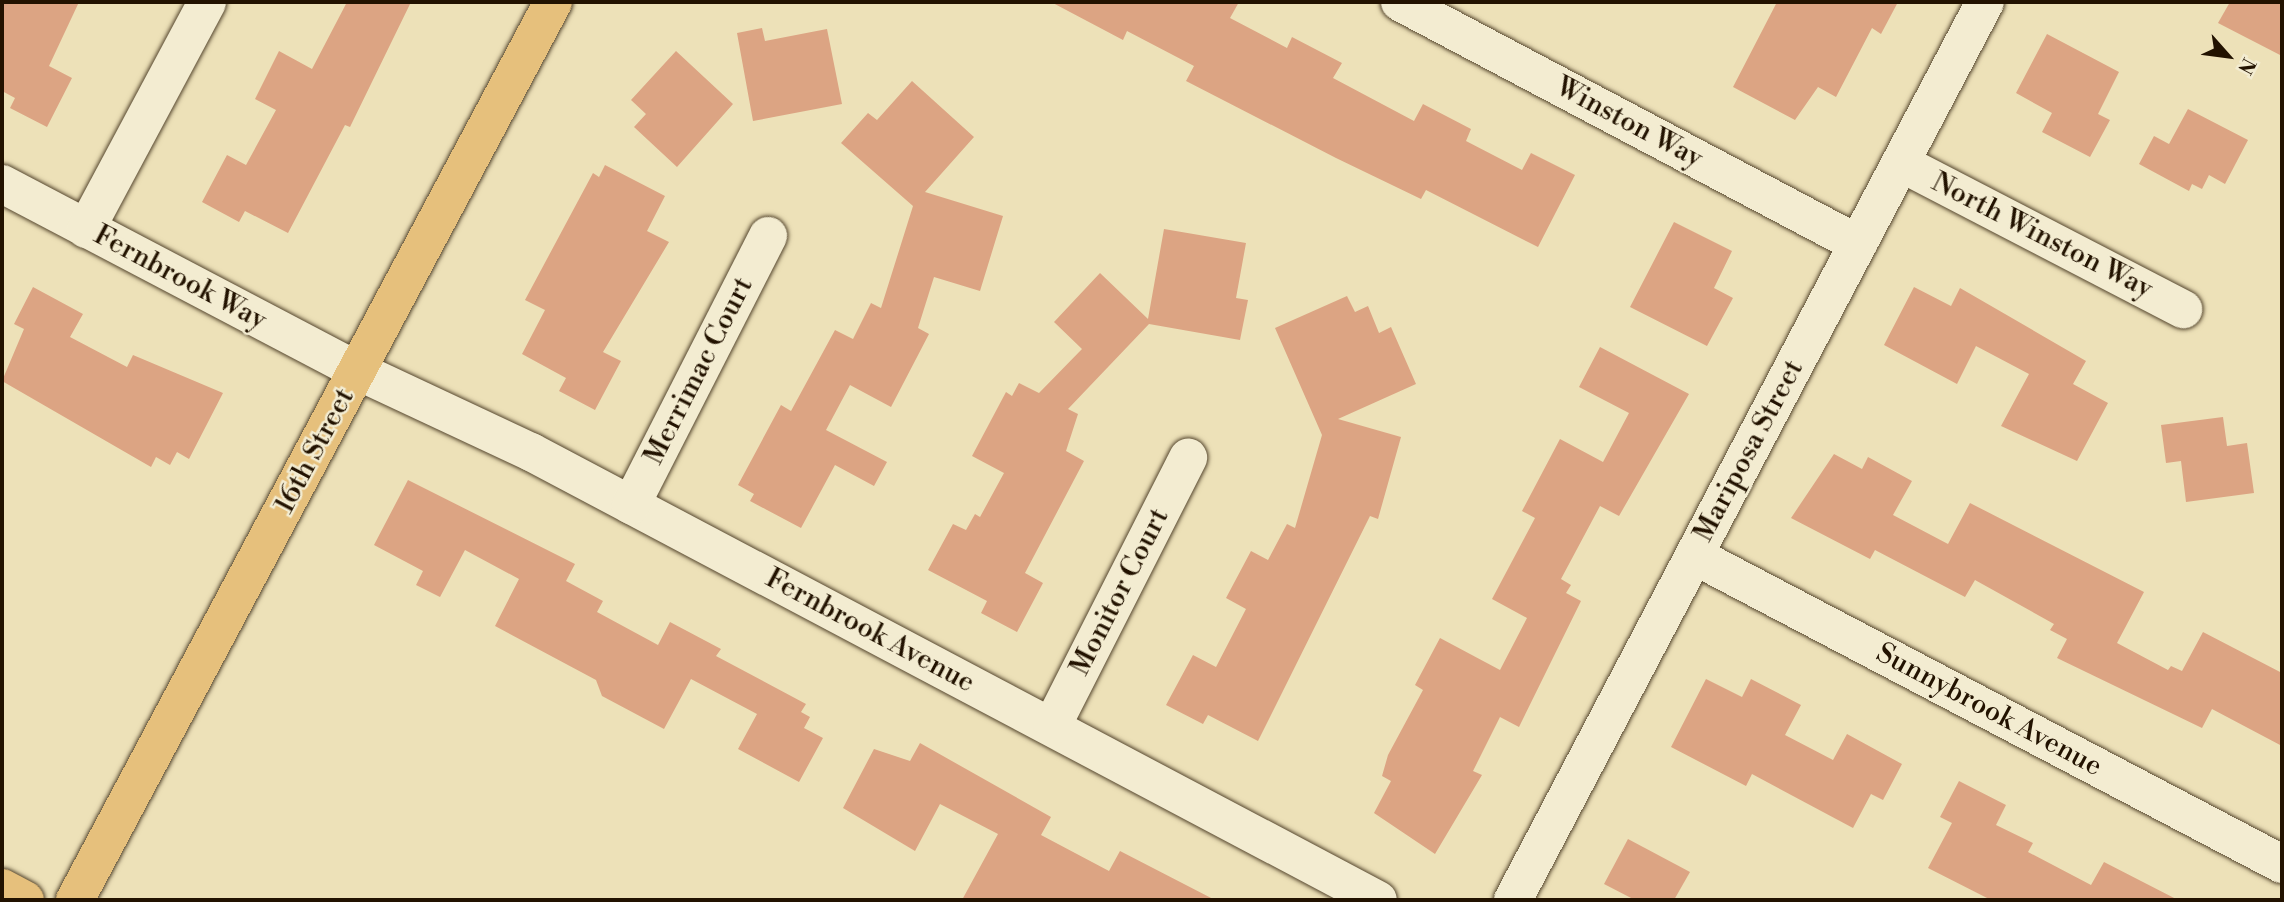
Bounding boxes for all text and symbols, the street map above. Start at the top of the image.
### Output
north arrow [2193,21,2263,91]
text: N [2232,54,2261,78]
street label: Winston Way [1550,70,1708,176]
street label: North Winston Way [1926,166,2158,306]
street label: Fernbrook Way [88,218,272,338]
street label: Merrimac Court [637,272,761,470]
street label: Mariposa Street [1687,354,1811,548]
street label: 16th Street [268,383,362,519]
street label: Monitor Court [1063,503,1177,681]
street label: Fernbrook Avenue [760,562,980,700]
street label: Sunnybrook Avenue [1870,636,2108,784]

